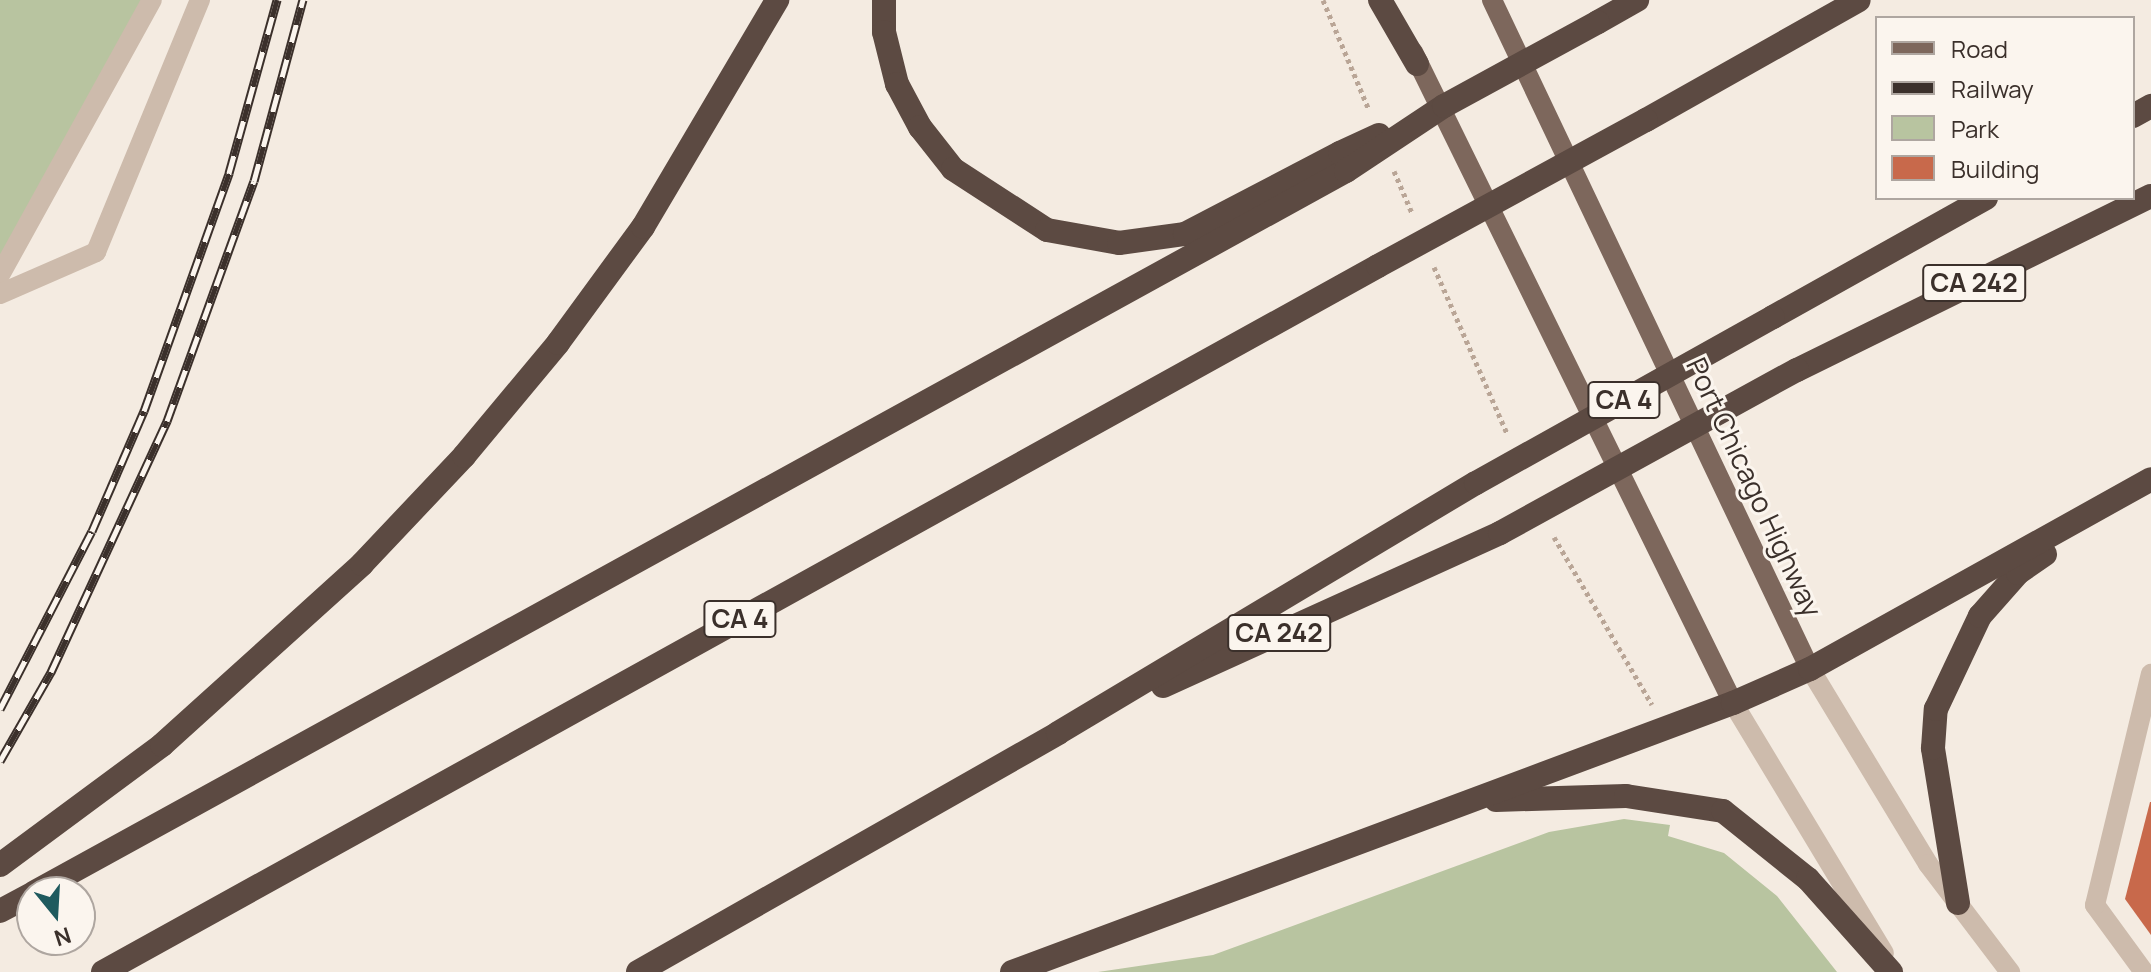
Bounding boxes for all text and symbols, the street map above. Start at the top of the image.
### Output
legend [1875,16,2135,200]
text: Road [1951,32,2008,65]
text: Railway [1951,72,2034,105]
text: Park [1951,112,1999,145]
text: Building [1951,152,2039,185]
road number: CA 242 [1922,261,2026,305]
street label: Port Chicago Highway [1680,352,1830,622]
road number: CA 4 [1586,378,1662,422]
road number: CA 4 [702,597,778,641]
road number: CA 242 [1227,611,1331,655]
north arrow [16,876,96,956]
text: N [51,920,75,954]

